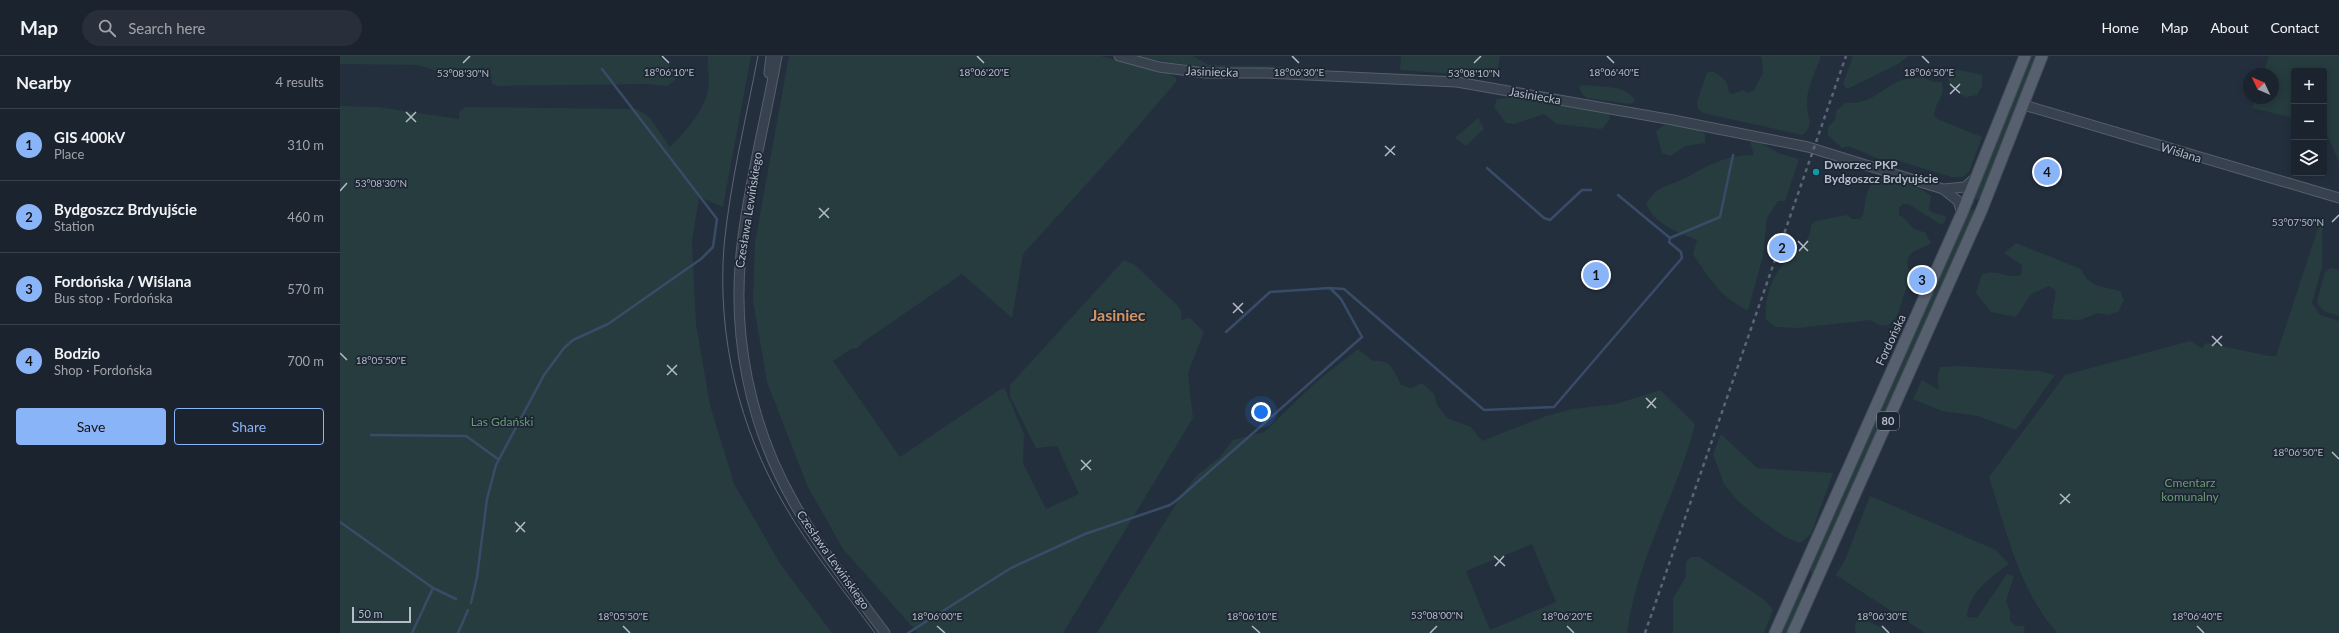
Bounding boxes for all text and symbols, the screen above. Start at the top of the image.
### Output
search box [82,10,362,46]
text: Map [20,16,58,39]
icon: search [96,17,118,39]
text: Search here [128,19,206,37]
text: Home [2101,19,2139,36]
text: Map [2161,19,2188,36]
text: About [2210,19,2248,36]
text: Contact [2270,19,2319,36]
street label: Jasiniecka [1185,63,1239,80]
text: 18°06'10"E [644,66,694,78]
text: 18°06'20"E [959,66,1009,78]
text: 18°06'30"E [1274,66,1324,78]
text: 18°06'40"E [1589,66,1639,78]
text: 18°06'50"E [1904,66,1954,78]
text: 53°08'30"N [437,67,489,79]
text: 53°08'10"N [1448,67,1500,79]
north arrow [2243,68,2279,104]
map controls [2291,68,2327,176]
button: + [2291,68,2327,104]
text: Nearby [16,72,71,93]
text: 4 results [276,74,324,90]
street label: Jasiniecka [1508,84,1562,107]
button: − [2291,104,2327,140]
text: GIS 400kV [54,128,125,146]
text: 1 [25,137,33,153]
text: 310 m [287,137,324,153]
street label: Wiślana [2159,139,2203,166]
button: layers [2291,140,2327,176]
text: Place [54,146,84,162]
street label: Czesława Lewińskiego [732,151,765,269]
place label: Dworzec PKP Bydgoszcz Brdyujście [1824,157,1939,186]
pin: 4 [2034,157,2060,187]
marker: Dworzec PKP Bydgoszcz Brdyujście [1811,167,1821,177]
text: 53°08'30"N [355,177,407,189]
text: Bydgoszcz Brdyujście [54,200,197,218]
text: 2 [25,209,33,225]
text: 460 m [287,209,324,225]
text: 53°07'50"N [2272,216,2324,228]
text: Station [54,218,94,234]
pin: 2 [1769,233,1795,263]
pin: 1 [1583,260,1609,290]
pin: 3 [1909,265,1935,295]
text: Fordońska / Wiślana [54,272,191,290]
text: 3 [25,281,33,297]
text: 570 m [287,281,324,297]
text: Bus stop · Fordońska [54,290,173,306]
district label: Jasiniec [1090,305,1146,324]
street label: Fordońska [1872,312,1909,368]
text: Bodzio [54,344,100,362]
text: 4 [25,353,33,369]
text: 700 m [287,353,324,369]
text: 18°05'50"E [356,354,406,366]
text: Shop · Fordońska [54,362,152,378]
your location [1251,402,1271,422]
button: Save [16,408,166,445]
button: Share [174,408,324,445]
road number: 80 [1877,412,1899,430]
park label: Las Gdański [471,414,533,429]
text: 18°06'50"E [2273,446,2323,458]
park label: Cmentarz komunalny [2161,475,2219,504]
street label: Czesława Lewińskiego [794,507,873,612]
scale bar [352,605,411,624]
text: 50 m [358,607,383,620]
text: 53°08'00"N [1411,609,1463,621]
text: 18°05'50"E [598,610,648,622]
text: 18°06'00"E [912,610,962,622]
text: 18°06'10"E [1227,610,1277,622]
text: 18°06'20"E [1542,610,1592,622]
text: 18°06'30"E [1857,610,1907,622]
text: 18°06'40"E [2172,610,2222,622]

